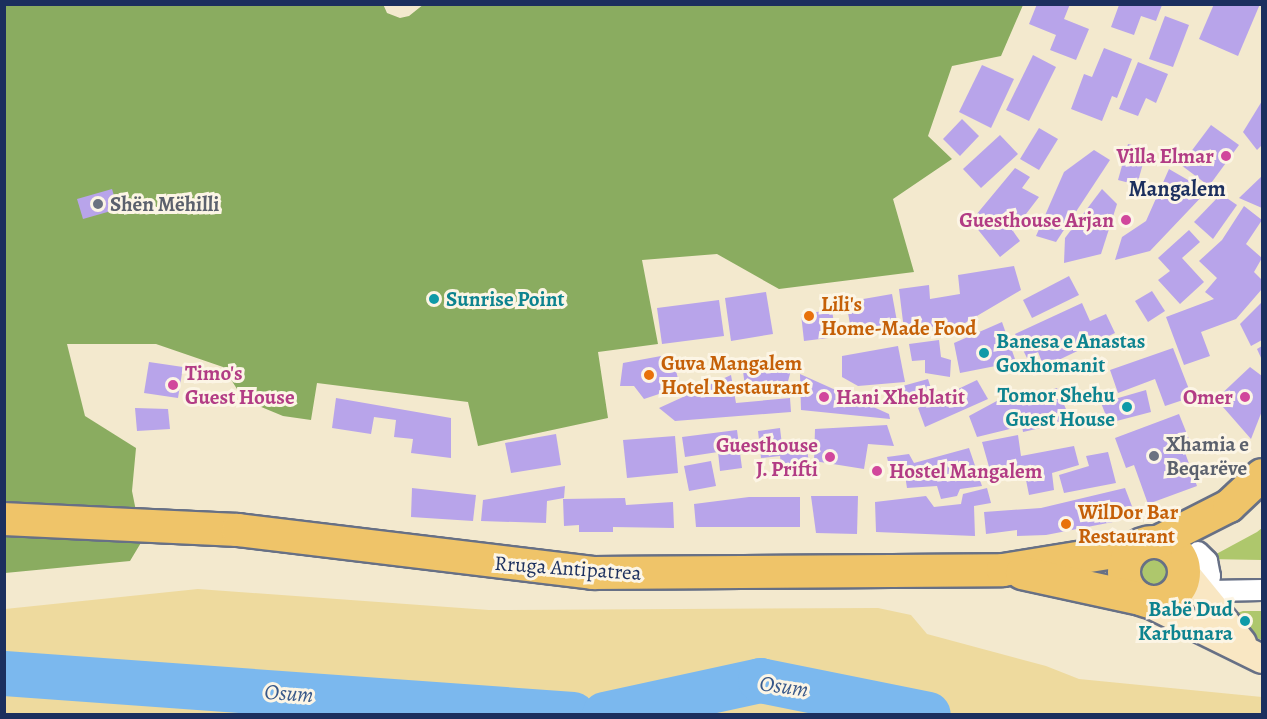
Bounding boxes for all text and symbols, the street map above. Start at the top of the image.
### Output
place label: Villa Elmar [1116,143,1214,169]
marker: Villa Elmar [1219,149,1233,163]
district label: Mangalem [1128,177,1226,203]
place label: Shën Mëhilli [110,191,219,217]
marker: Shën Mëhilli [91,197,105,211]
place label: Guesthouse Arjan [959,207,1114,233]
marker: Guesthouse Arjan [1119,213,1133,227]
place label: Sunrise Point [446,286,564,312]
place label: Lili's Home-Made Food [821,291,977,341]
marker: Sunrise Point [427,292,441,306]
marker: Lili's Home-Made Food [802,309,816,323]
place label: Banesa e Anastas Goxhomanit [996,328,1145,378]
marker: Banesa e Anastas Goxhomanit [977,346,991,360]
place label: Guva Mangalem Hotel Restaurant [661,350,810,400]
place label: Timo's Guest House [185,360,295,410]
marker: Guva Mangalem Hotel Restaurant [642,368,656,382]
marker: Timo's Guest House [166,378,180,392]
place label: Tomor Shehu Guest House [997,382,1115,432]
place label: Hani Xheblatit [836,384,965,410]
place label: Omer [1183,384,1233,410]
marker: Hani Xheblatit [817,390,831,404]
marker: Omer [1238,390,1252,404]
marker: Tomor Shehu Guest House [1120,400,1134,414]
place label: Xhamia e Beqarëve [1166,431,1249,481]
place label: Guesthouse J. Prifti [716,432,818,482]
marker: Xhamia e Beqarëve [1147,449,1161,463]
marker: Guesthouse J. Prifti [823,450,837,464]
place label: Hostel Mangalem [889,458,1042,484]
marker: Hostel Mangalem [870,464,884,478]
place label: WilDor Bar Restaurant [1078,499,1178,549]
marker: WilDor Bar Restaurant [1059,517,1073,531]
street label: Rruga Antipatrea [494,550,642,586]
place label: Babë Dud Karbunara [1138,596,1233,646]
marker: Babë Dud Karbunara [1238,614,1252,628]
water label: Osum [758,671,810,703]
water label: Osum [264,679,314,709]

